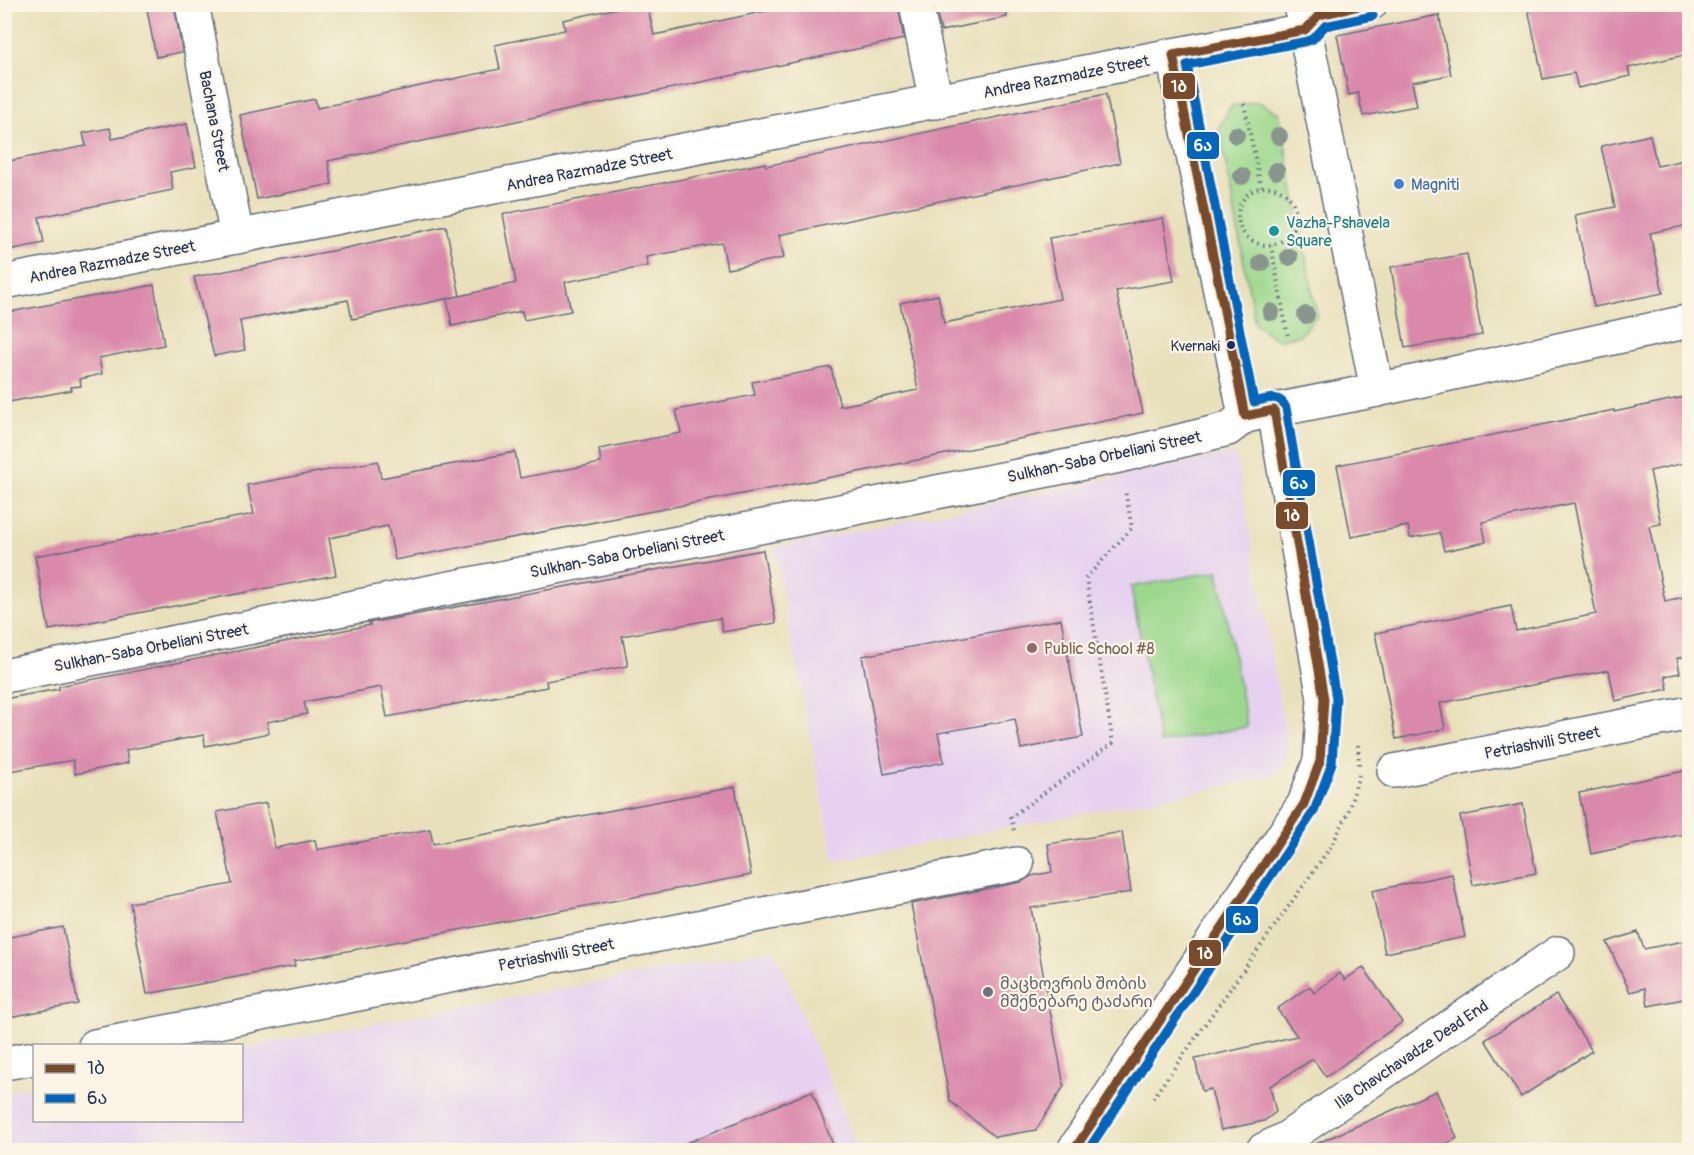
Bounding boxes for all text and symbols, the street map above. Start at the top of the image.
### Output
street label: Andrea Razmadze Street [981,51,1152,103]
street label: Bachana Street [194,69,234,174]
line badge: 1ბ [1162,72,1196,100]
text: 1ბ [1171,77,1187,97]
line badge: 6ა [1186,131,1220,160]
text: 6ა [1194,136,1212,156]
street label: Andrea Razmadze Street [504,144,675,196]
place label: Magniti [1411,175,1459,195]
marker: Magniti [1392,177,1406,191]
place label: Vazha-Pshavela Square [1286,213,1390,251]
marker: Vazha-Pshavela Square [1267,224,1281,238]
street label: Andrea Razmadze Street [27,236,198,288]
place label: Kvernaki [1171,338,1221,355]
marker: Kvernaki [1225,339,1237,351]
street label: Sulkhan-Saba Orbeliani Street [1005,427,1204,487]
line badge: 6ა [1282,469,1316,497]
text: 6ა [1290,474,1308,494]
line badge: 1ბ [1275,501,1309,530]
text: 1ბ [1284,506,1300,526]
street label: Sulkhan-Saba Orbeliani Street [528,525,727,583]
street label: Sulkhan-Saba Orbeliani Street [52,619,251,677]
place label: Public School #8 [1044,639,1154,659]
marker: Public School #8 [1025,641,1039,655]
street label: Petriashvili Street [1483,722,1602,764]
line badge: 6ა [1225,905,1259,934]
text: 6ა [1233,910,1251,930]
street label: Petriashvili Street [497,934,616,976]
line badge: 1ბ [1188,939,1222,967]
text: 1ბ [1197,944,1213,964]
place label: მაცხოვრის შობის მშენებარე ტაძარი [1000,974,1153,1012]
marker: მაცხოვრის შობის მშენებარე ტაძარი [981,985,995,999]
street label: Ilia Chavchavadze Dead End [1331,996,1492,1114]
legend [33,1044,243,1122]
text: 1ბ [87,1057,105,1080]
text: 6ა [87,1087,107,1110]

